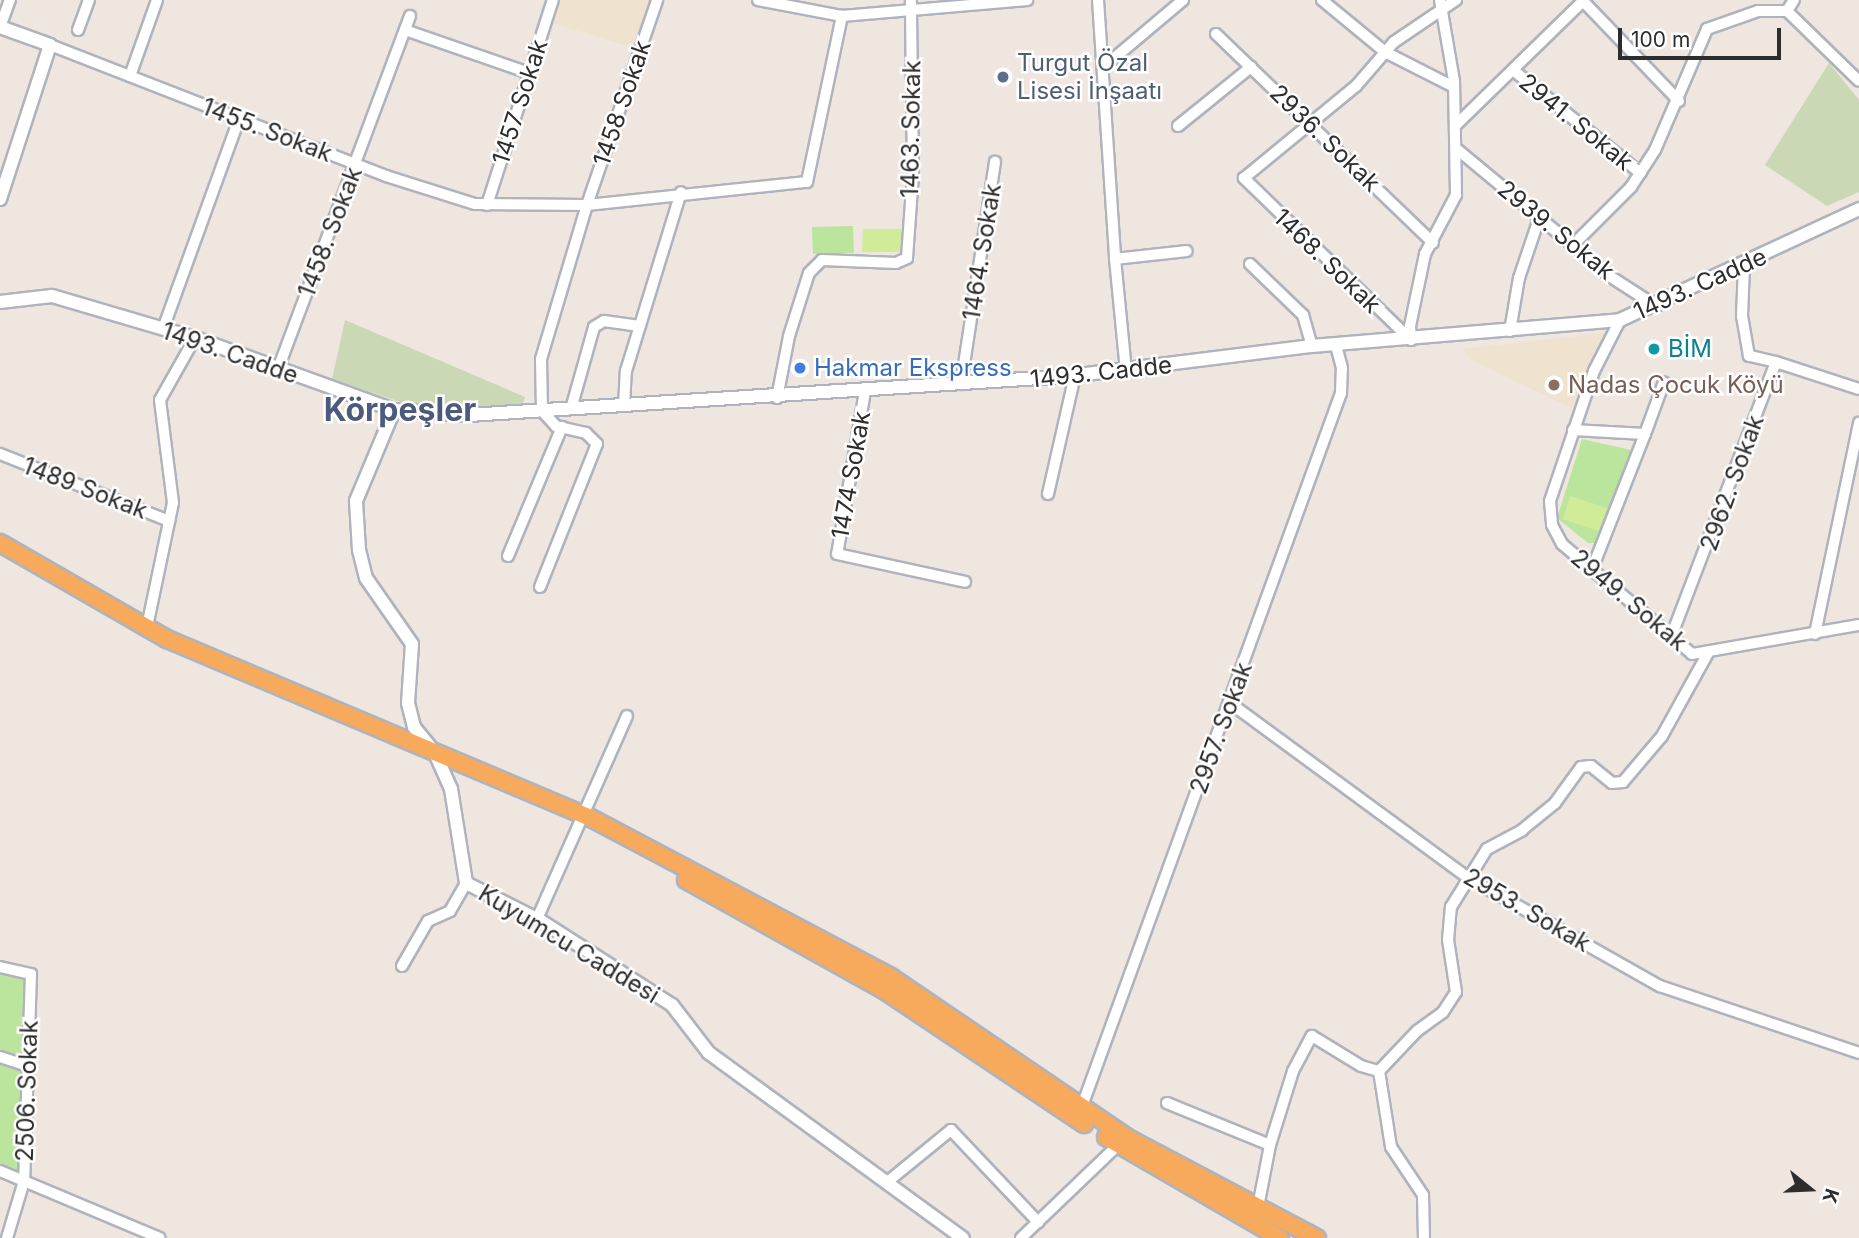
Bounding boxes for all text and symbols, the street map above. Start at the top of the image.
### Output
scale bar [1621,14,1784,58]
text: 100 m [1631,27,1690,52]
street label: 1457 Sokak [486,36,554,168]
street label: 1458 Sokak [587,36,657,170]
place label: Turgut Özal Lisesi İnşaatı [1017,49,1162,105]
street label: 1463. Sokak [895,60,927,198]
street label: 2941. Sokak [1513,68,1639,176]
marker: Turgut Özal Lisesi İnşaatı [995,69,1011,85]
street label: 2936. Sokak [1264,78,1386,198]
street label: 1455. Sokak [198,92,336,168]
street label: 1458. Sokak [292,163,368,301]
street label: 2939. Sokak [1492,174,1620,286]
street label: 1464. Sokak [957,182,1007,322]
street label: 1468. Sokak [1267,203,1387,319]
street label: 1493. Cadde [1629,242,1771,326]
street label: 1493. Cadde [158,316,302,390]
place label: BİM [1668,335,1712,363]
marker: BİM [1646,341,1662,357]
street label: 1493. Cadde [1029,350,1173,394]
place label: Hakmar Ekspress [814,354,1012,382]
marker: Hakmar Ekspress [792,360,808,376]
place label: Nadas Çocuk Köyü [1568,371,1784,399]
marker: Nadas Çocuk Köyü [1546,377,1562,393]
district label: Körpeşler [324,391,476,429]
street label: 1474 Sokak [826,409,876,541]
street label: 2962. Sokak [1694,411,1770,555]
street label: 1489 Sokak [19,451,151,525]
street label: 2949. Sokak [1565,543,1693,657]
street label: 2957. Sokak [1184,658,1258,798]
street label: 2953. Sokak [1458,862,1596,958]
street label: Kuyumcu Caddesi [473,879,665,1009]
street label: 2506. Sokak [10,1020,44,1162]
north arrow [1775,1154,1845,1224]
text: K [1817,1186,1843,1206]

